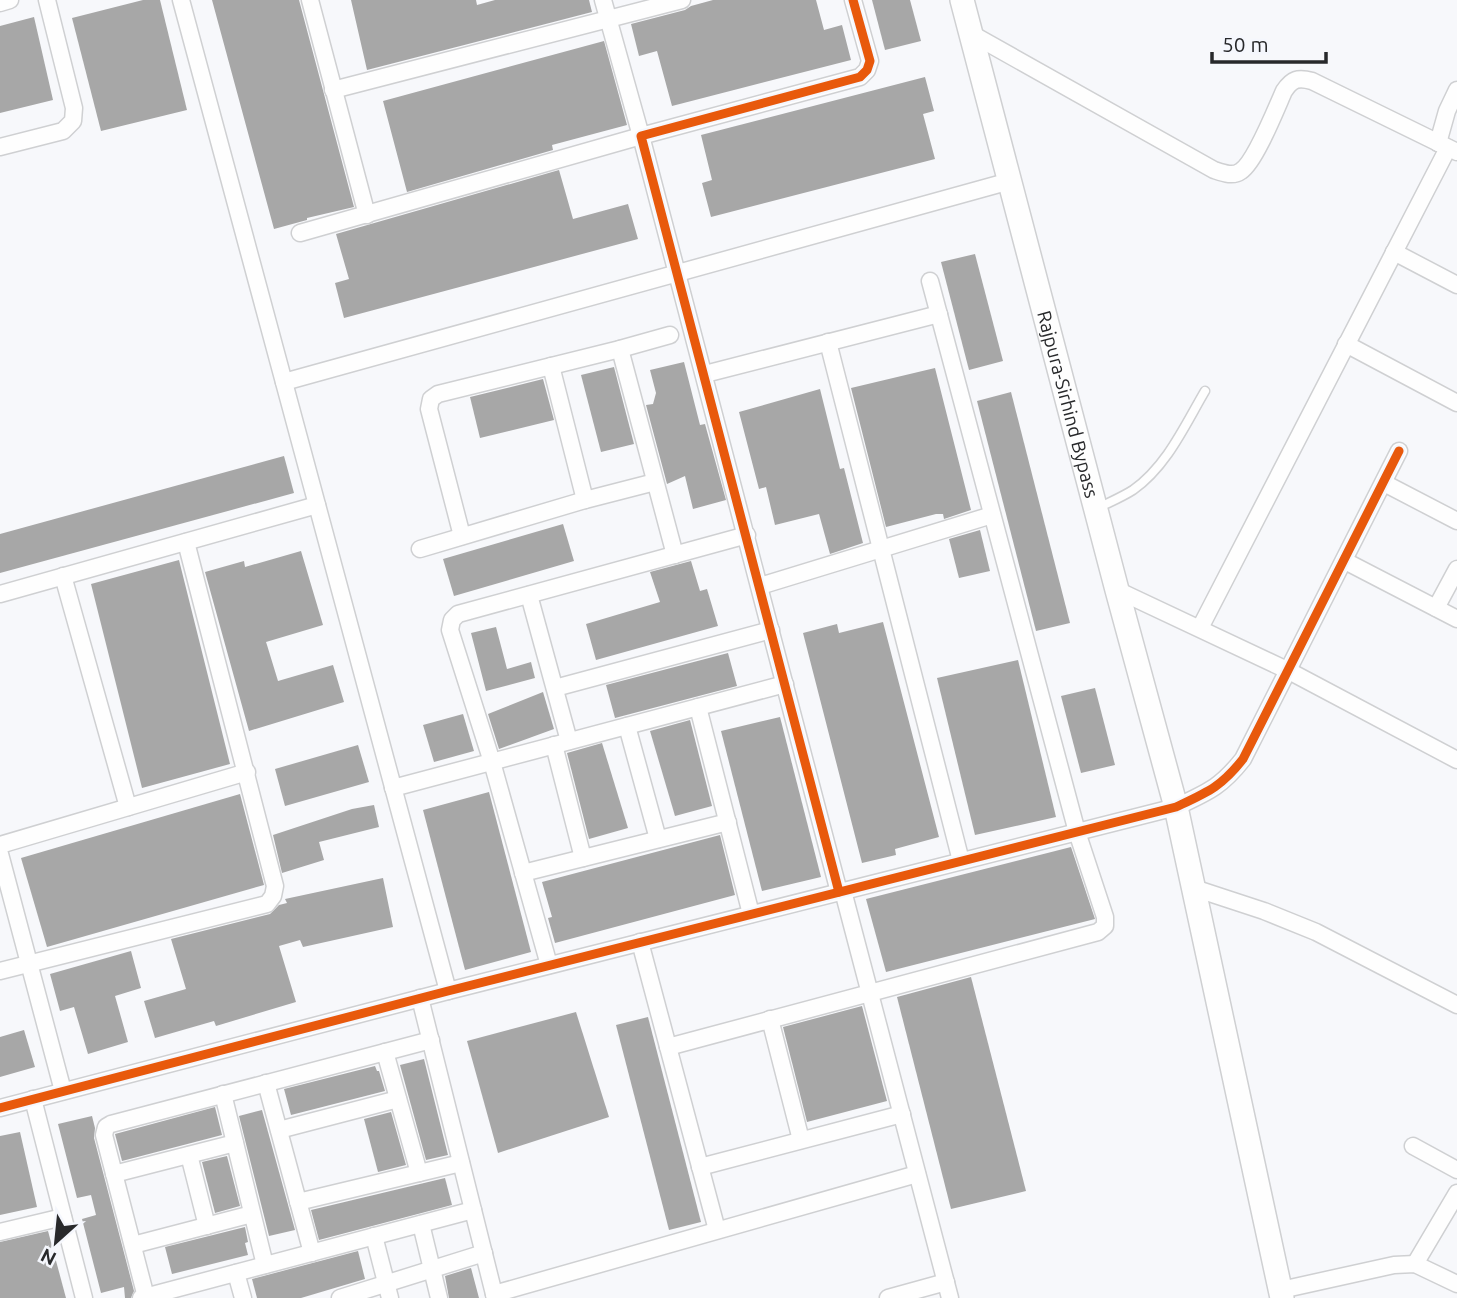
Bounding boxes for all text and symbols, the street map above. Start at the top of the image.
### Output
scale bar [1212,21,1326,65]
text: 50 m [1222,32,1269,56]
street label: Rajpura-Sirhind Bypass [1033,308,1103,500]
north arrow [21,1207,91,1277]
text: N [37,1244,60,1270]

